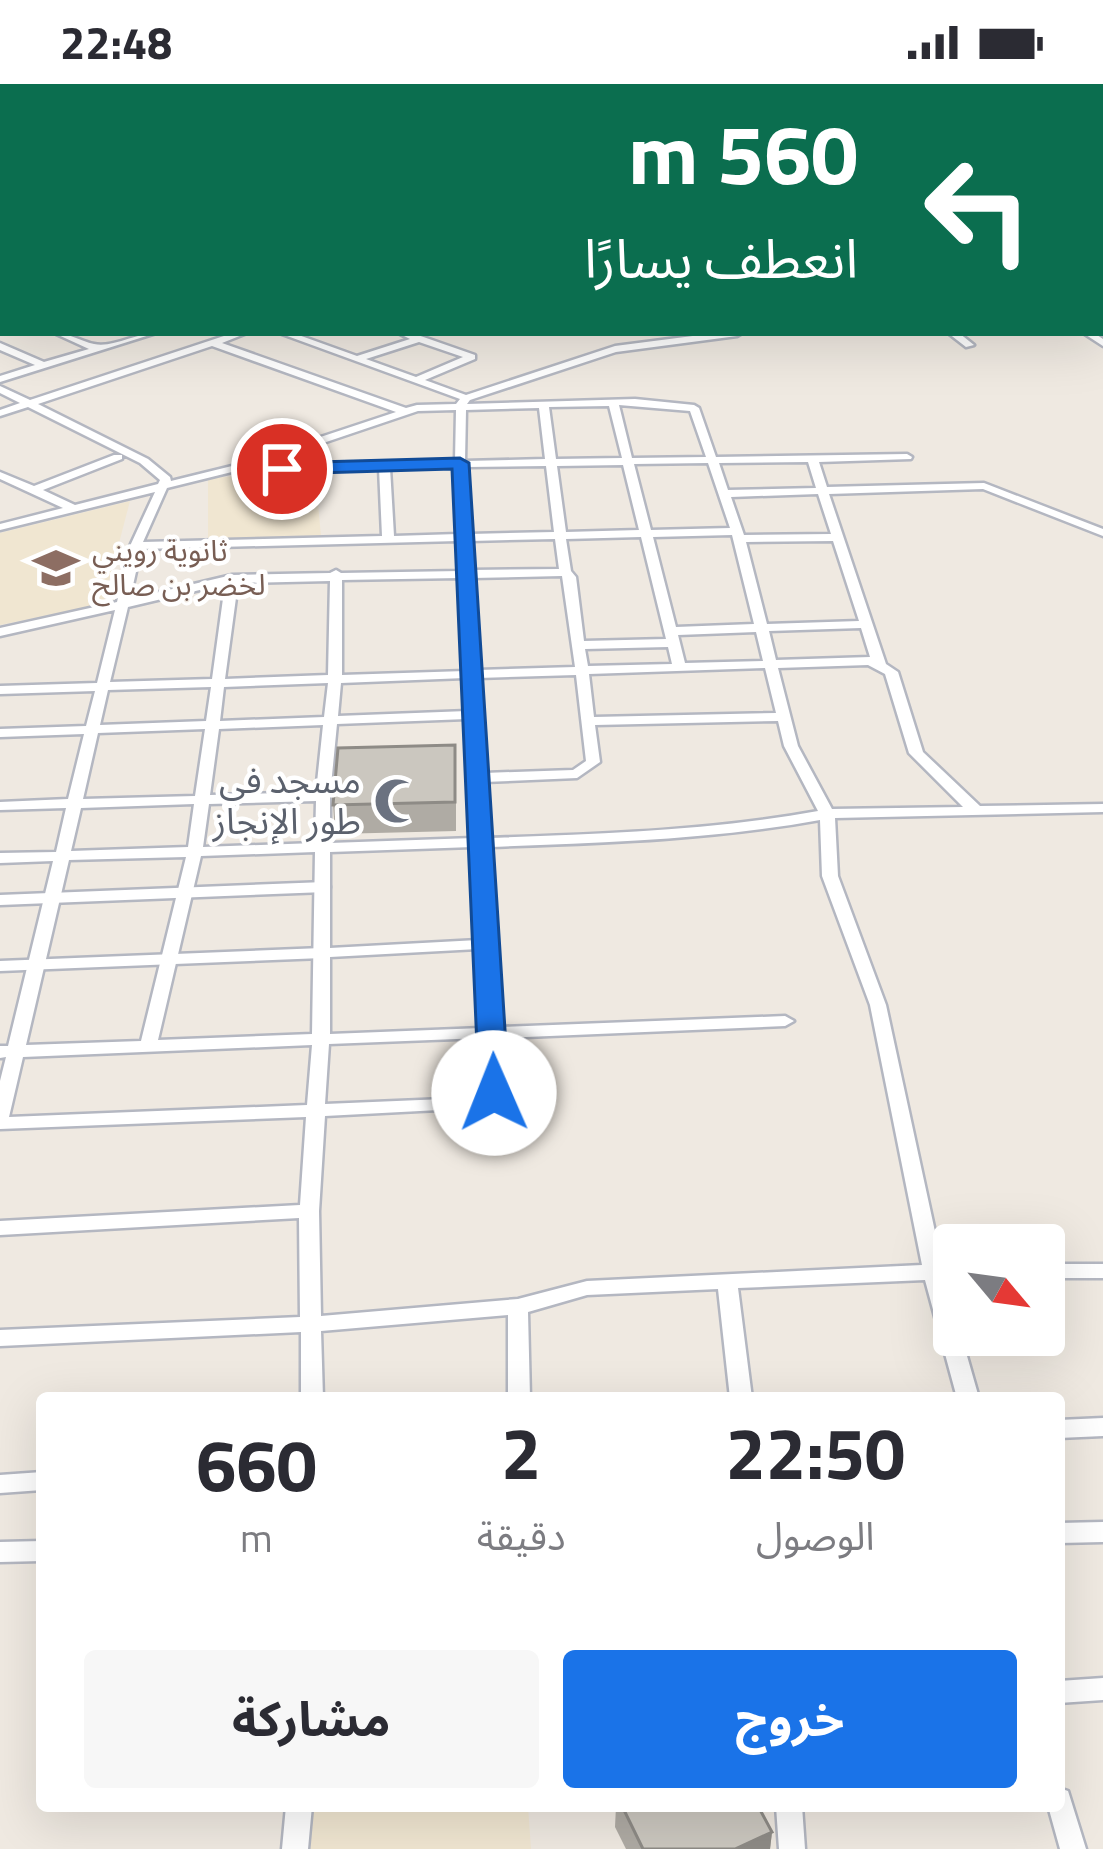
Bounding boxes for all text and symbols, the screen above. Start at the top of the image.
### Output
text: 22:48 [60,8,172,76]
text: 560 m [628,89,858,217]
icon: left [900,132,1056,288]
text: انعطف يسارًا [584,217,858,299]
pin [231,418,333,520]
icon: arrive [249,436,315,502]
place label: ثانوية رويني لخضر بن صالح [92,527,266,607]
school or university icon: ثانوية رويني لخضر بن صالح [31,543,81,593]
place label: مسجد في طور الإنجاز [212,752,361,848]
mosque icon: مسجد في طور الإنجاز [372,776,422,826]
position arrow [431,1030,557,1156]
north arrow [933,1224,1065,1356]
map controls [933,1224,1065,1356]
text: 2 [501,1397,541,1507]
text: 22:50 [725,1397,905,1507]
text: 660 [196,1409,317,1519]
text: دقيقة [477,1506,566,1565]
text: الوصول [756,1506,875,1565]
text: m [240,1508,273,1567]
button: مشاركة [84,1650,539,1788]
button: خروج [563,1650,1017,1788]

